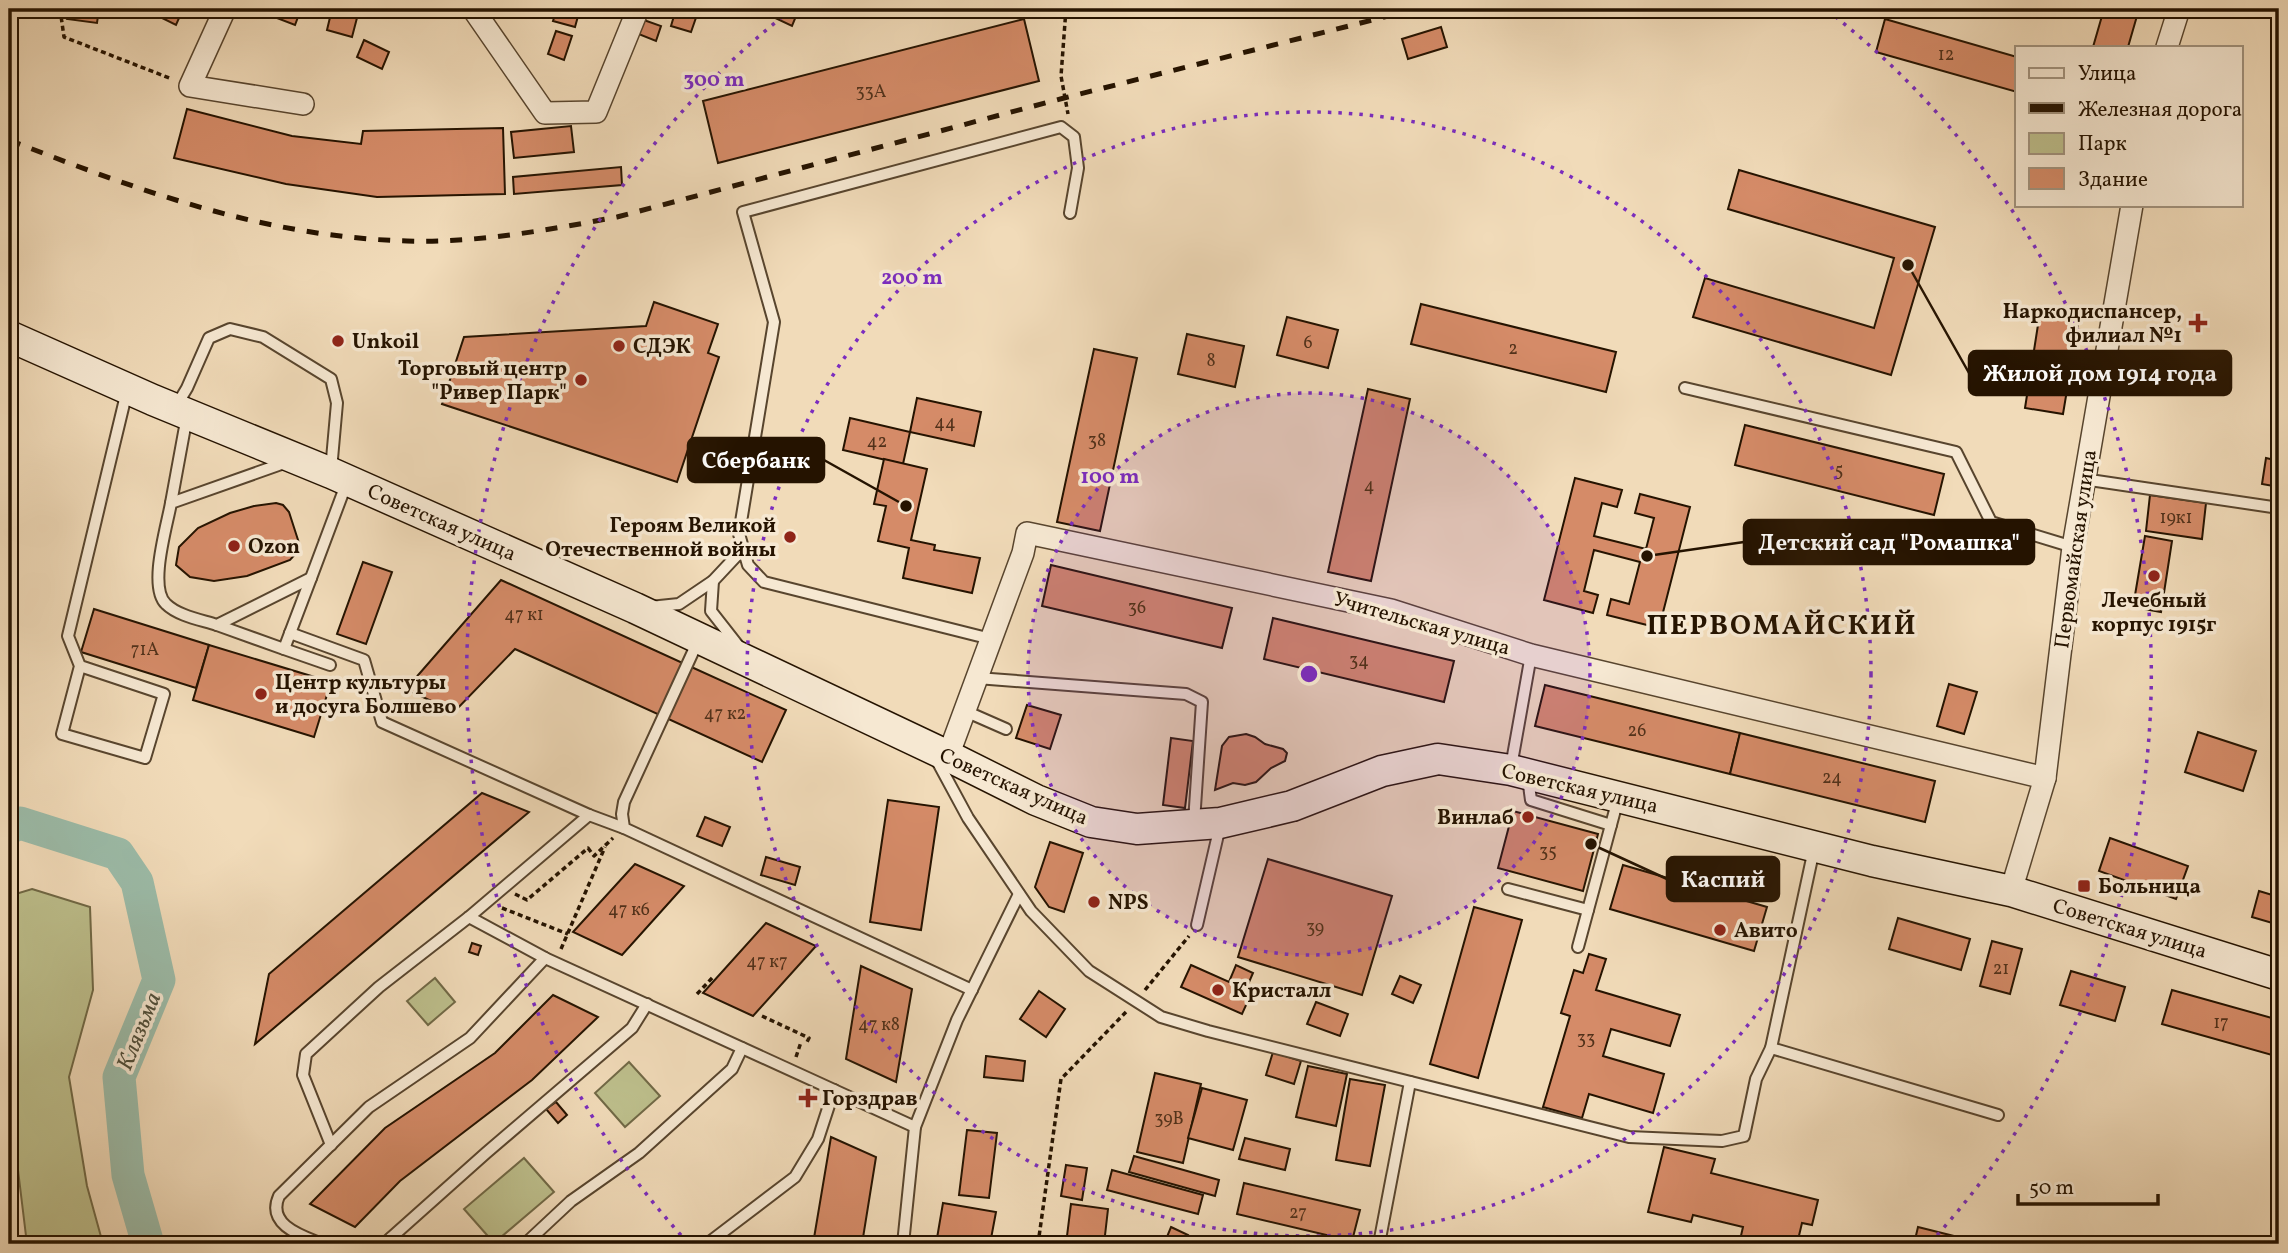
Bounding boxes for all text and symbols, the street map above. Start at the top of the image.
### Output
house number: 12 [1938,43,1954,68]
legend [2015,46,2242,206]
text: Улица [2078,60,2136,89]
text: 300 m [684,66,744,95]
house number: 33А [855,80,887,105]
text: Железная дорога [2078,96,2242,125]
text: Парк [2078,130,2127,159]
text: Здание [2078,166,2148,195]
text: 200 m [881,264,943,293]
place label: Наркодиспансер, филиал №1 [2003,298,2182,351]
marker: Наркодиспансер, филиал №1 [2188,313,2208,333]
place label: Unkoil [352,328,419,357]
house number: 6 [1303,331,1313,356]
marker: Unkoil [330,333,346,349]
place label: СДЭК [633,333,691,362]
house number: 2 [1508,337,1518,362]
marker: СДЭК [611,338,627,354]
house number: 8 [1206,349,1216,374]
callout: Жилой дом 1914 года [1969,351,2231,395]
place label: Торговый центр "Ривер Парк" [398,355,567,408]
text: Жилой дом 1914 года [1983,359,2217,391]
marker: Торговый центр "Ривер Парк" [573,372,589,388]
house number: 44 [934,411,956,436]
house number: 38 [1088,429,1106,454]
house number: 42 [867,430,887,455]
callout: Сбербанк [688,438,824,482]
text: Сбербанк [702,446,810,478]
street label: Первомайская улица [2048,448,2105,651]
house number: 5 [1835,459,1843,484]
text: 100 m [1080,463,1140,492]
house number: 4 [1364,474,1374,499]
street label: Советская улица [362,478,520,569]
house number: 19к1 [2160,506,2192,531]
place label: Героям Великой Отечественной войны [545,512,776,565]
callout: Детский сад "Ромашка" [1744,520,2034,564]
text: Детский сад "Ромашка" [1758,528,2020,560]
marker: Героям Великой Отечественной войны [782,529,798,545]
place label: Ozon [248,533,300,562]
marker: Ozon [226,538,242,554]
marker: Лечебный корпус 1915г [2146,568,2162,584]
street label: Учительская улица [1330,585,1513,664]
place label: Лечебный корпус 1915г [2092,587,2216,640]
house number: 36 [1128,596,1146,621]
house number: 47 к1 [504,603,544,628]
district label: ПЕРВОМАЙСКИЙ [1646,607,1918,646]
house number: 71А [131,638,160,663]
house number: 34 [1349,649,1369,674]
centre of rings [1297,662,1321,686]
place label: Центр культуры и досуга Болшево [275,669,456,722]
marker: Центр культуры и досуга Болшево [253,686,269,702]
house number: 47 к2 [704,702,746,727]
house number: 26 [1628,719,1646,744]
street label: Советская улица [934,742,1092,833]
street label: Советская улица [1498,757,1661,822]
house number: 24 [1822,766,1842,791]
place label: Винлаб [1437,804,1514,833]
marker: Винлаб [1520,809,1536,825]
house number: 35 [1539,840,1557,865]
callout: Каспий [1667,857,1779,901]
text: Каспий [1681,865,1765,897]
place label: Больница [2098,873,2201,902]
marker: Больница [2076,878,2092,894]
place label: NPS [1108,889,1148,918]
street label: Советская улица [2049,892,2210,967]
marker: NPS [1086,894,1102,910]
house number: 47 к6 [608,898,650,923]
house number: 39 [1306,916,1324,941]
place label: Авито [1734,917,1798,946]
marker: Авито [1712,922,1728,938]
house number: 47 к7 [746,950,788,975]
house number: 21 [1993,957,2009,982]
place label: Кристалл [1232,977,1331,1006]
marker: Кристалл [1210,982,1226,998]
water label: Клязьма [110,988,170,1076]
house number: 17 [2213,1011,2229,1036]
house number: 47 к8 [858,1013,900,1038]
house number: 33 [1577,1027,1595,1052]
place label: Горздрав [822,1085,918,1114]
marker: Горздрав [800,1090,816,1106]
house number: 39В [1154,1107,1184,1132]
scale bar [2018,1162,2158,1206]
text: 50 m [2029,1174,2074,1203]
house number: 27 [1289,1201,1307,1226]

